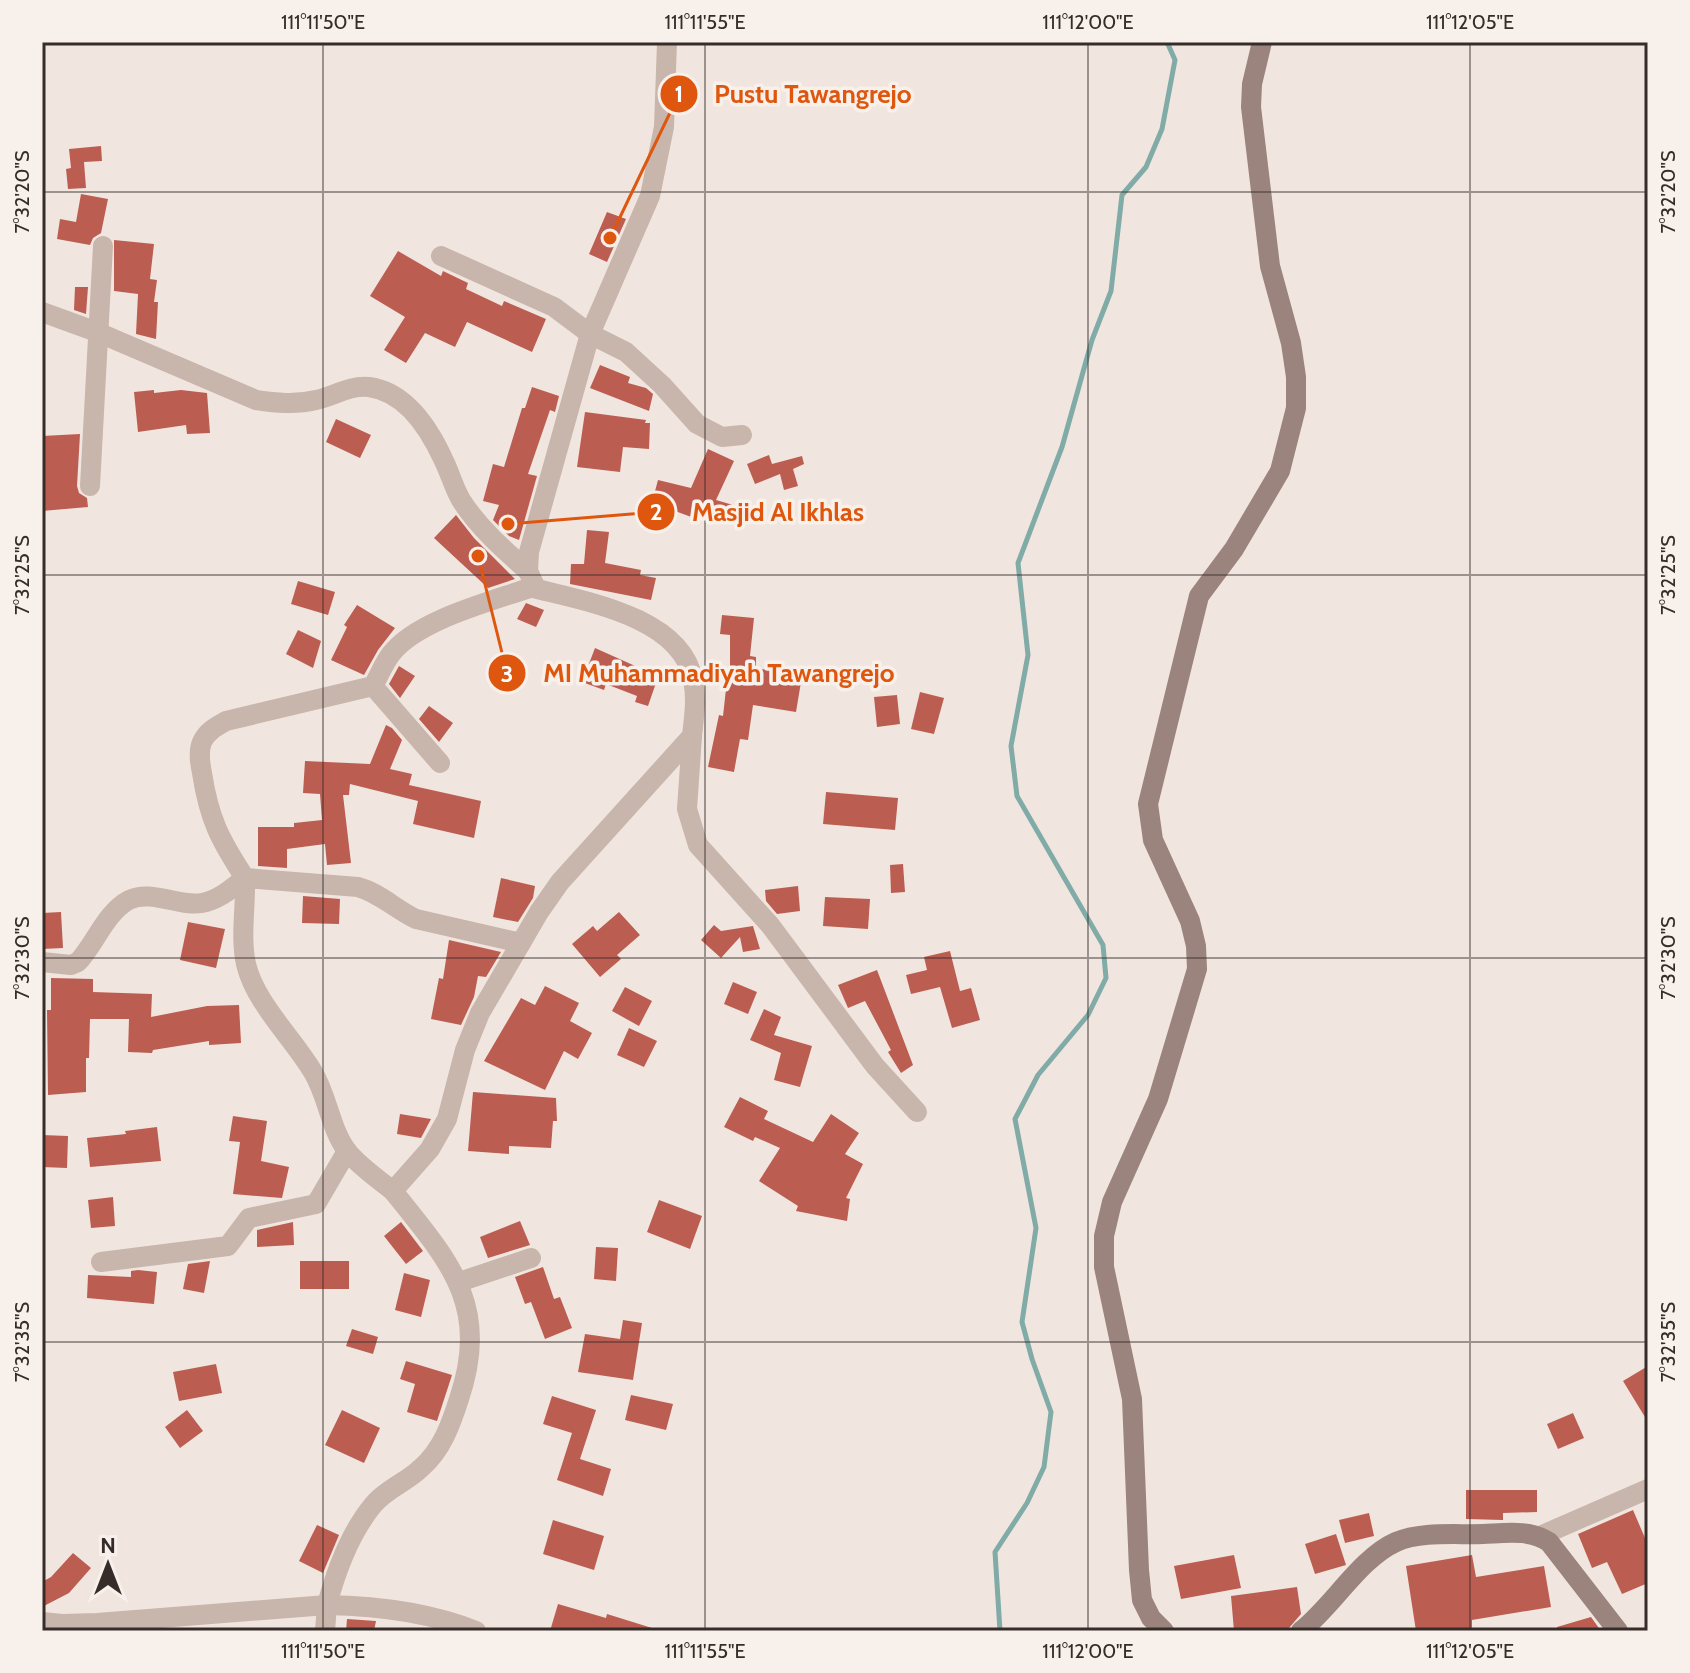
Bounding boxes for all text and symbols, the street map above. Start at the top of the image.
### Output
text: 111°11'50"E [281,10,365,34]
text: 111°11'55"E [664,10,746,34]
text: 111°12'00"E [1042,10,1134,34]
text: 111°12'05"E [1426,10,1514,34]
callout: Pustu Tawangrejo [659,69,928,119]
text: Pustu Tawangrejo [714,78,912,110]
text: 1 [675,79,683,108]
text: 7°32'20"S [10,150,34,234]
text: 7°32'20"S [1656,150,1680,234]
callout: Masjid Al Ikhlas [636,487,880,537]
text: Masjid Al Ikhlas [692,496,864,528]
text: 2 [650,497,662,526]
text: 7°32'25"S [10,535,34,615]
text: 7°32'25"S [1656,535,1680,615]
callout: MI Muhammadiyah Tawangrejo [487,648,910,698]
text: MI Muhammadiyah Tawangrejo [543,657,895,689]
text: 3 [501,659,513,688]
text: 7°32'30"S [10,916,34,1000]
text: 7°32'30"S [1656,916,1680,1000]
text: 7°32'35"S [10,1301,34,1382]
text: 7°32'35"S [1656,1301,1680,1382]
north arrow [68,1525,148,1605]
text: N [100,1532,116,1559]
text: 111°11'50"E [281,1639,365,1663]
text: 111°11'55"E [664,1639,746,1663]
text: 111°12'00"E [1042,1639,1134,1663]
text: 111°12'05"E [1426,1639,1514,1663]

